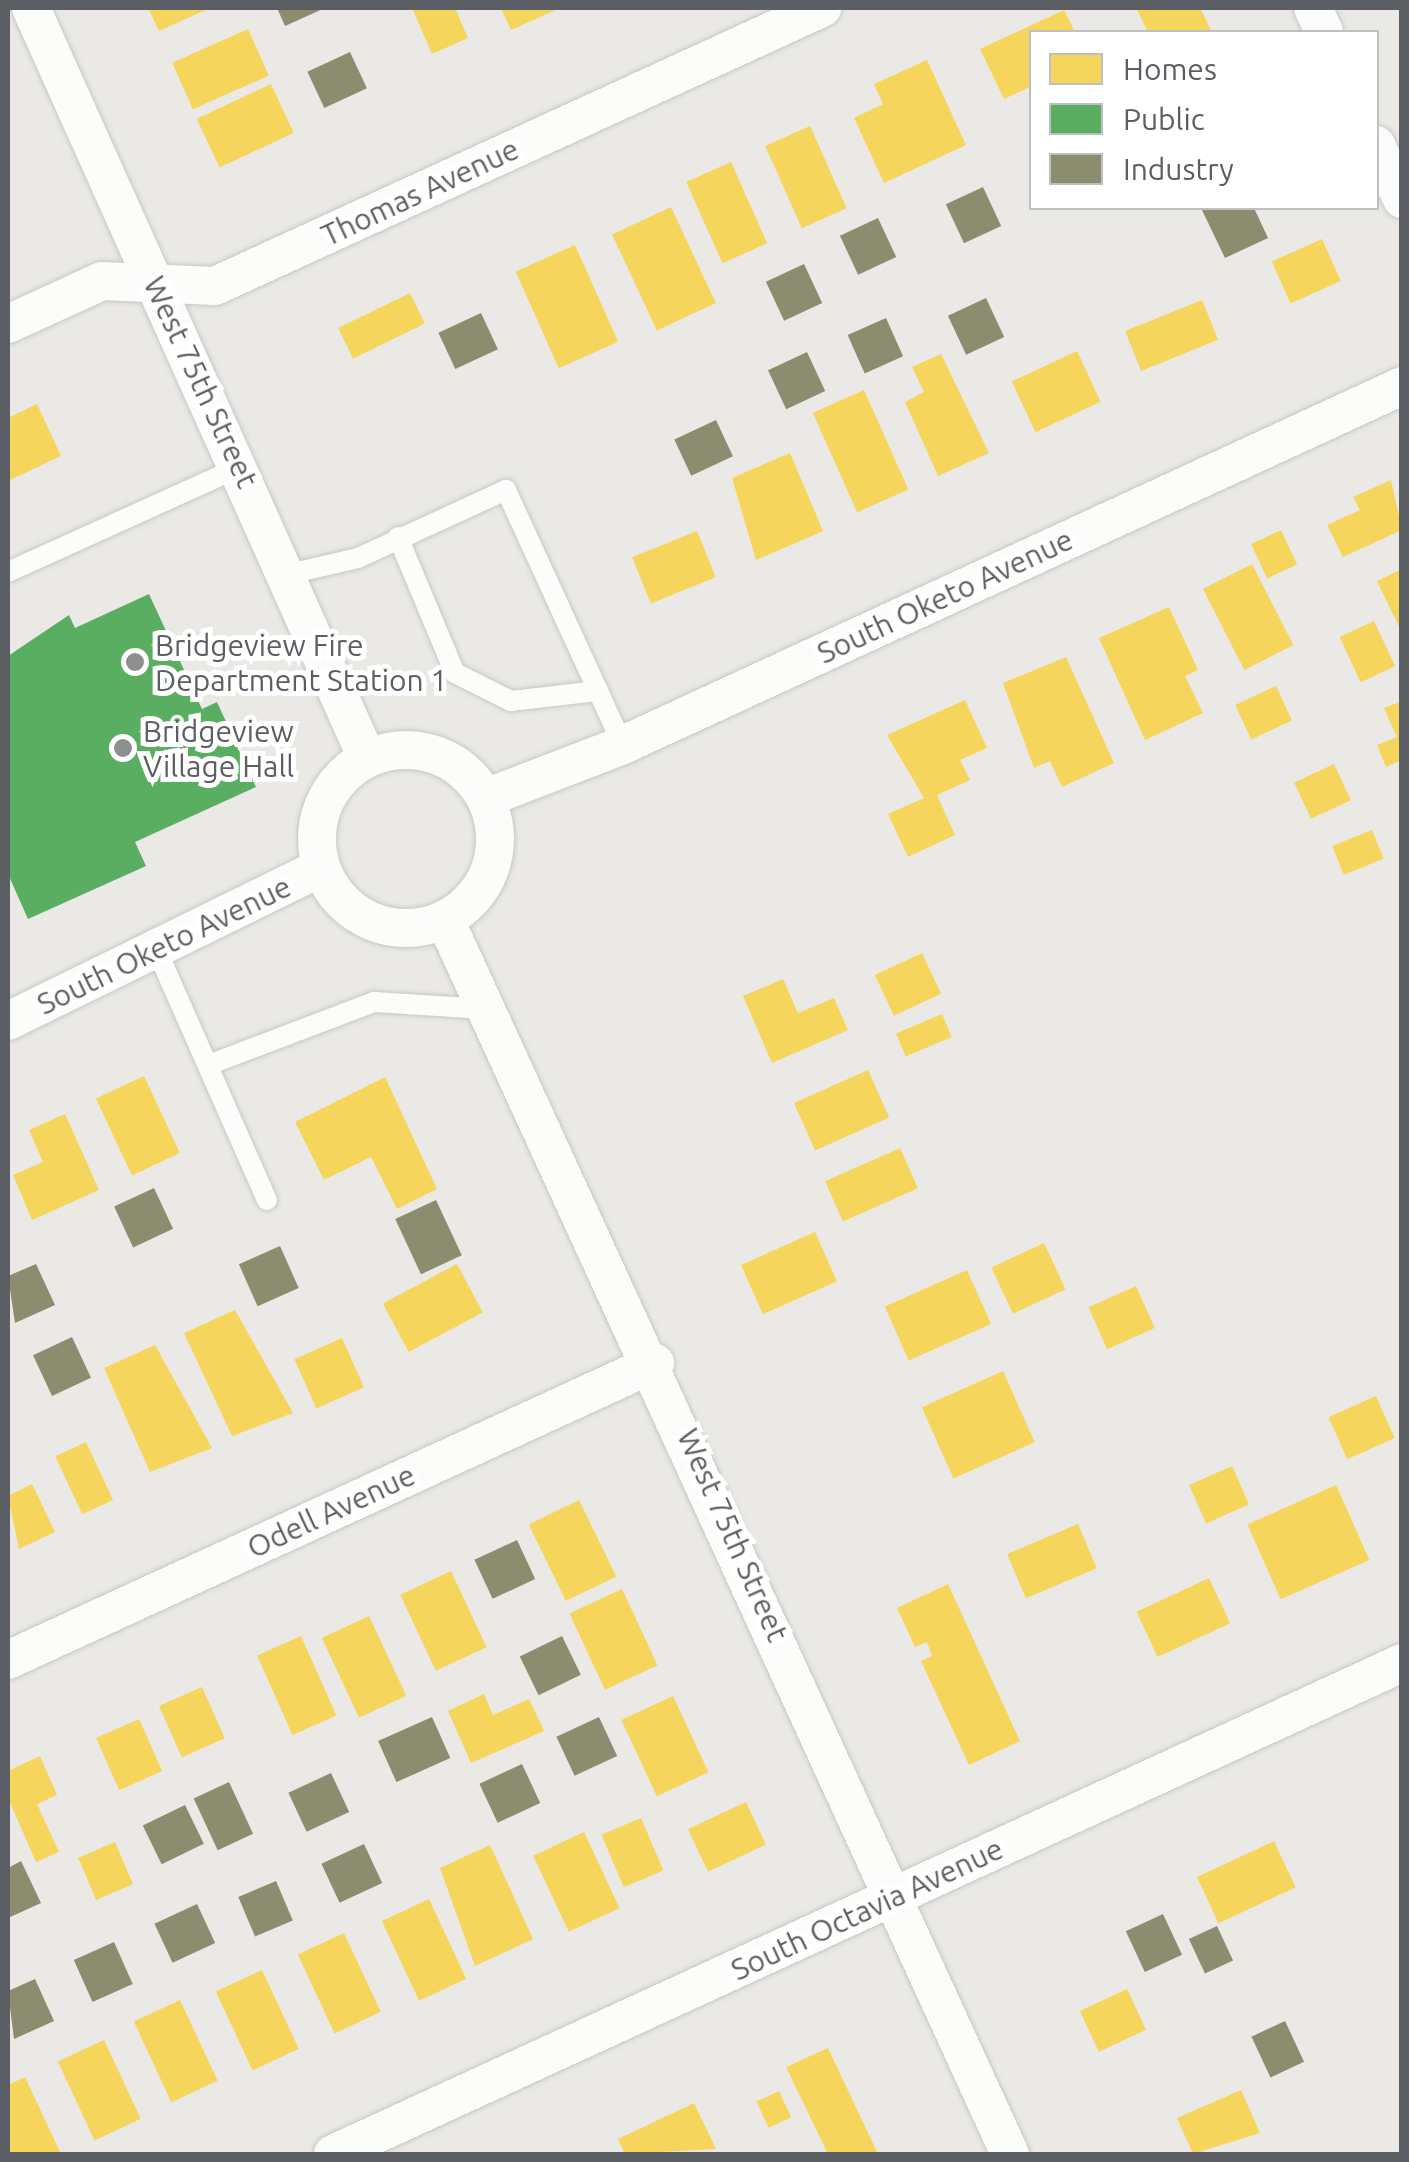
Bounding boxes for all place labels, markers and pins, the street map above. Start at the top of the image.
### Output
place label: Bridgeview Fire Department Station 1 [155,627,448,698]
marker: Bridgeview Fire Department Station 1 [124,651,146,673]
place label: Bridgeview Village Hall [143,713,294,784]
marker: Bridgeview Village Hall [112,737,134,759]

